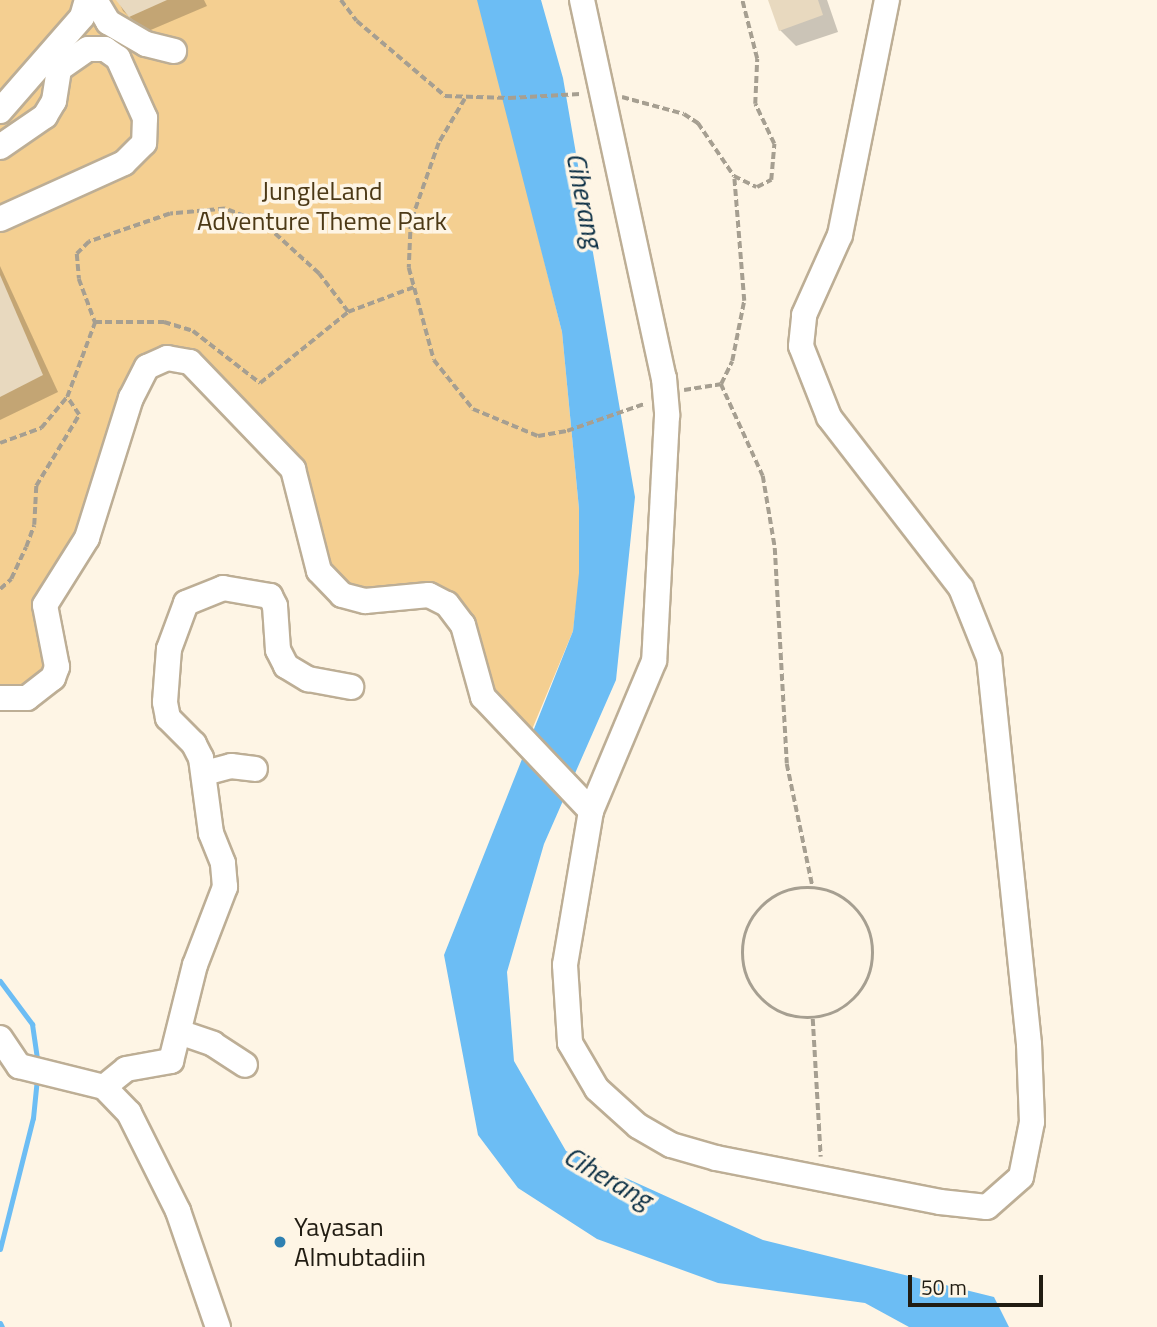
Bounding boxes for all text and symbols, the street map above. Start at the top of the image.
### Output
water label: Ciherang [559,150,611,250]
park label: JungleLand Adventure Theme Park [197,175,447,236]
water label: Ciherang [558,1138,658,1216]
place label: Yayasan Almubtadiin [294,1211,426,1272]
marker: Yayasan Almubtadiin [272,1234,288,1250]
scale bar [912,1260,1047,1304]
text: 50 m [921,1271,967,1303]

